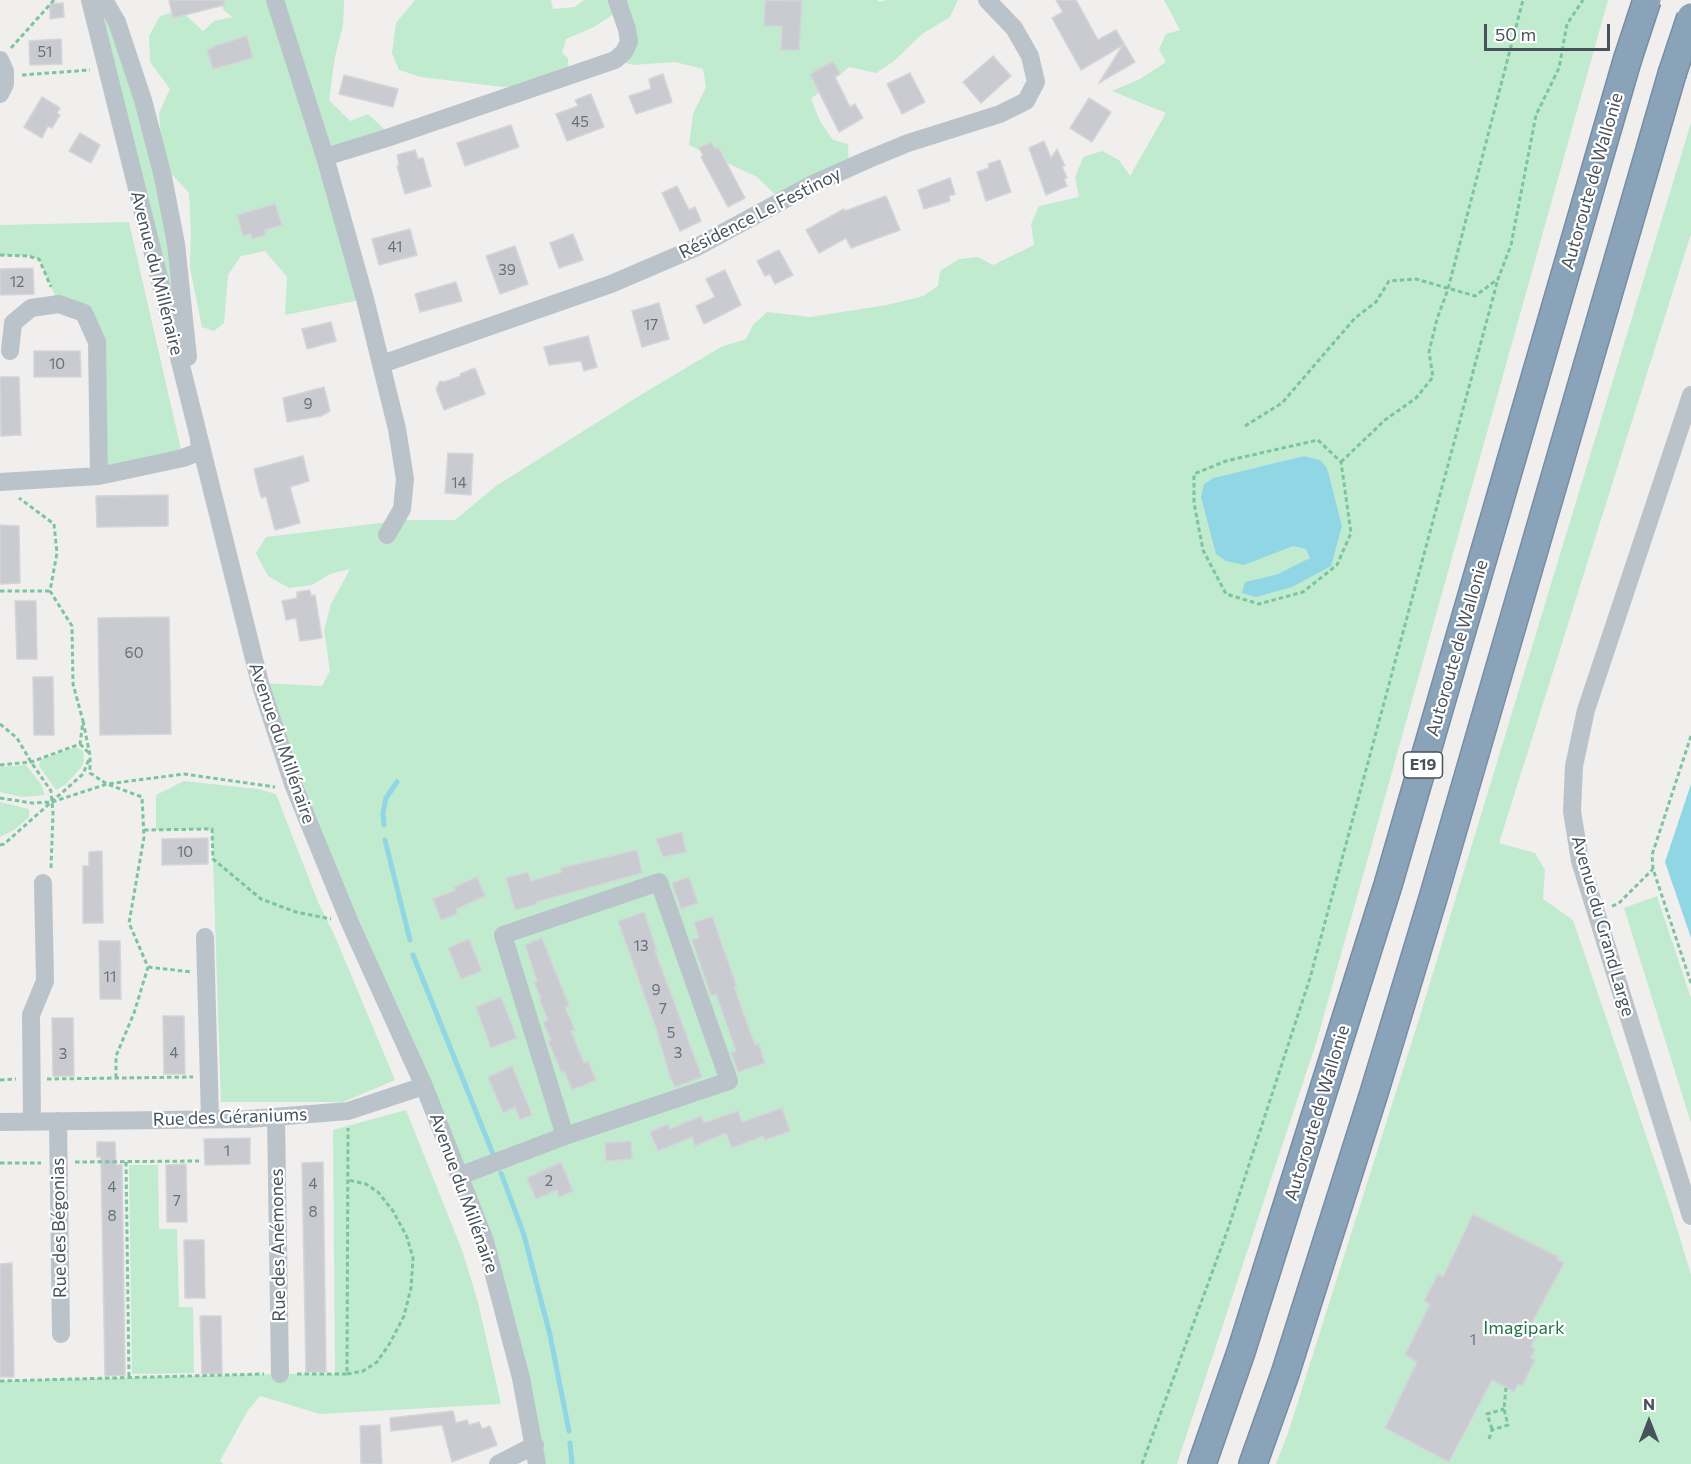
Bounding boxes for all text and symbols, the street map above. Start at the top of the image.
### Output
scale bar [1487,12,1613,50]
text: 50 m [1495,23,1536,45]
house number: 51 [37,43,53,61]
street label: Autoroute de Wallonie [1556,90,1628,272]
house number: 45 [571,113,589,131]
street label: Résidence Le Festinoy [675,163,845,263]
street label: Avenue du Millénaire [126,189,188,357]
house number: 41 [388,238,402,256]
house number: 39 [498,261,516,279]
house number: 12 [10,273,24,291]
house number: 17 [644,316,658,334]
house number: 10 [49,355,65,373]
house number: 9 [303,395,313,413]
house number: 14 [451,474,467,492]
street label: Autoroute de Wallonie [1421,557,1493,739]
house number: 60 [125,644,143,662]
street label: Avenue du Millénaire [244,660,320,826]
road number: E19 [1404,752,1442,778]
street label: Avenue du Grand Large [1567,833,1639,1019]
house number: 10 [177,843,193,861]
house number: 13 [634,937,648,955]
house number: 11 [104,968,116,986]
house number: 9 [651,981,661,999]
house number: 7 [659,1000,667,1018]
street label: Autoroute de Wallonie [1280,1022,1354,1204]
house number: 5 [667,1024,675,1042]
house number: 4 [170,1044,178,1062]
house number: 3 [674,1044,682,1062]
house number: 3 [59,1045,67,1063]
street label: Rue des Géraniums [152,1104,308,1130]
street label: Avenue du Millénaire [425,1110,503,1276]
house number: 1 [224,1142,230,1160]
street label: Rue des Bégonias [47,1158,71,1298]
street label: Rue des Anémones [266,1168,290,1322]
house number: 2 [545,1172,553,1190]
house number: 4 [309,1175,317,1193]
house number: 4 [108,1178,116,1196]
house number: 7 [173,1192,181,1210]
house number: 8 [308,1203,318,1221]
house number: 8 [107,1207,117,1225]
park label: Imagipark [1483,1317,1565,1339]
house number: 1 [1470,1331,1476,1349]
north arrow [1619,1392,1679,1452]
text: N [1643,1394,1655,1413]

